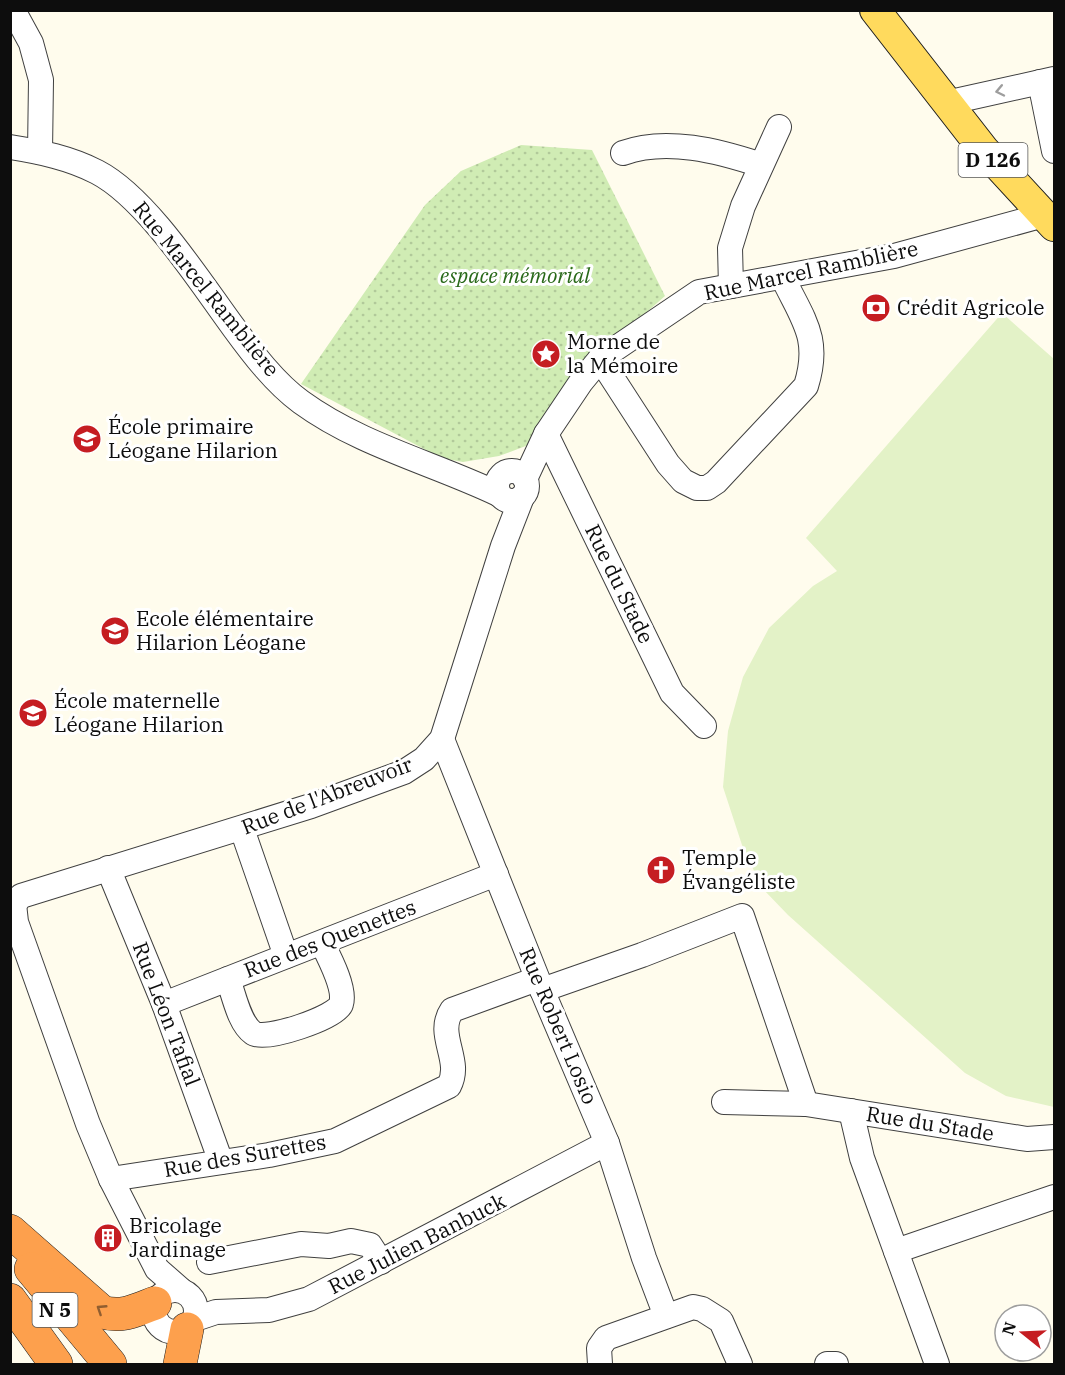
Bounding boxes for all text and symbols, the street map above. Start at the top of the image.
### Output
one-way arrow [995,84,1005,97]
road number: D 126 [958,143,1028,177]
street label: Rue Marcel Ramblière [127,195,286,382]
street label: Rue Marcel Ramblière [701,234,920,306]
park label: espace mémorial [440,261,591,289]
bank icon: Crédit Agricole [860,292,892,324]
place label: Crédit Agricole [897,293,1045,321]
place label: Morne de la Mémoire [567,327,678,379]
place icon: Morne de la Mémoire [530,338,562,370]
place label: École primaire Léogane Hilarion [108,412,278,464]
school or university icon: École primaire Léogane Hilarion [71,423,103,455]
street label: Rue du Stade [579,519,661,648]
place label: Ecole élémentaire Hilarion Léogane [136,604,314,656]
school or university icon: Ecole élémentaire Hilarion Léogane [99,615,131,647]
place label: École maternelle Léogane Hilarion [54,686,224,738]
school or university icon: École maternelle Léogane Hilarion [17,697,49,729]
street label: Rue de l'Abreuvoir [237,749,417,841]
place label: Temple Évangéliste [682,843,795,895]
church icon: Temple Évangéliste [645,854,677,886]
street label: Rue des Quenettes [239,892,420,984]
street label: Rue Léon Tafial [127,938,207,1090]
street label: Rue Robert Losio [513,943,605,1108]
street label: Rue du Stade [864,1099,996,1147]
street label: Rue des Surettes [161,1127,328,1183]
street label: Rue Julien Banbuck [323,1186,511,1300]
place label: Bricolage Jardinage [129,1211,226,1263]
building icon: Bricolage Jardinage [92,1222,124,1254]
road number: N 5 [32,1293,78,1327]
north arrow [993,1303,1053,1363]
one-way arrow [97,1306,108,1317]
text: N [997,1319,1020,1337]

